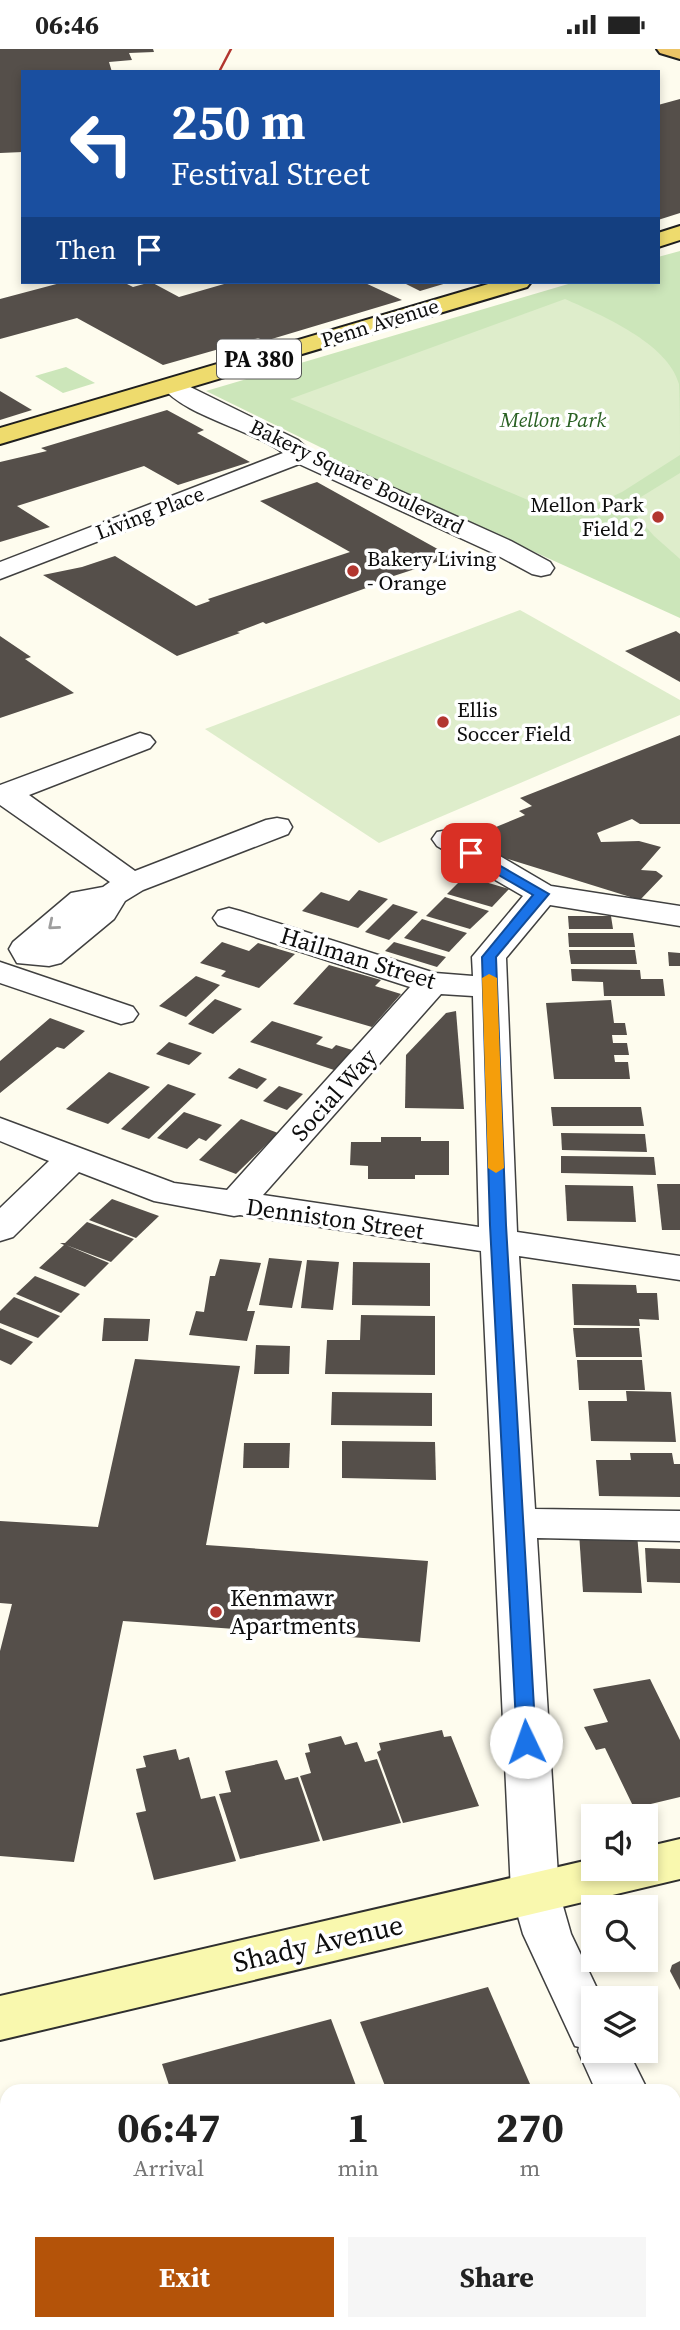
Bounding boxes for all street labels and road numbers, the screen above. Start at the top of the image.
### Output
street label: Penn Avenue [317,291,442,354]
road number: PA 380 [217,339,301,379]
street label: Bakery Square Boulevard [245,412,469,541]
street label: Living Place [91,479,208,546]
street label: Hailman Street [276,918,440,997]
street label: Social Way [283,1041,385,1148]
street label: Denniston Street [244,1190,426,1247]
street label: Shady Avenue [229,1905,407,1981]

